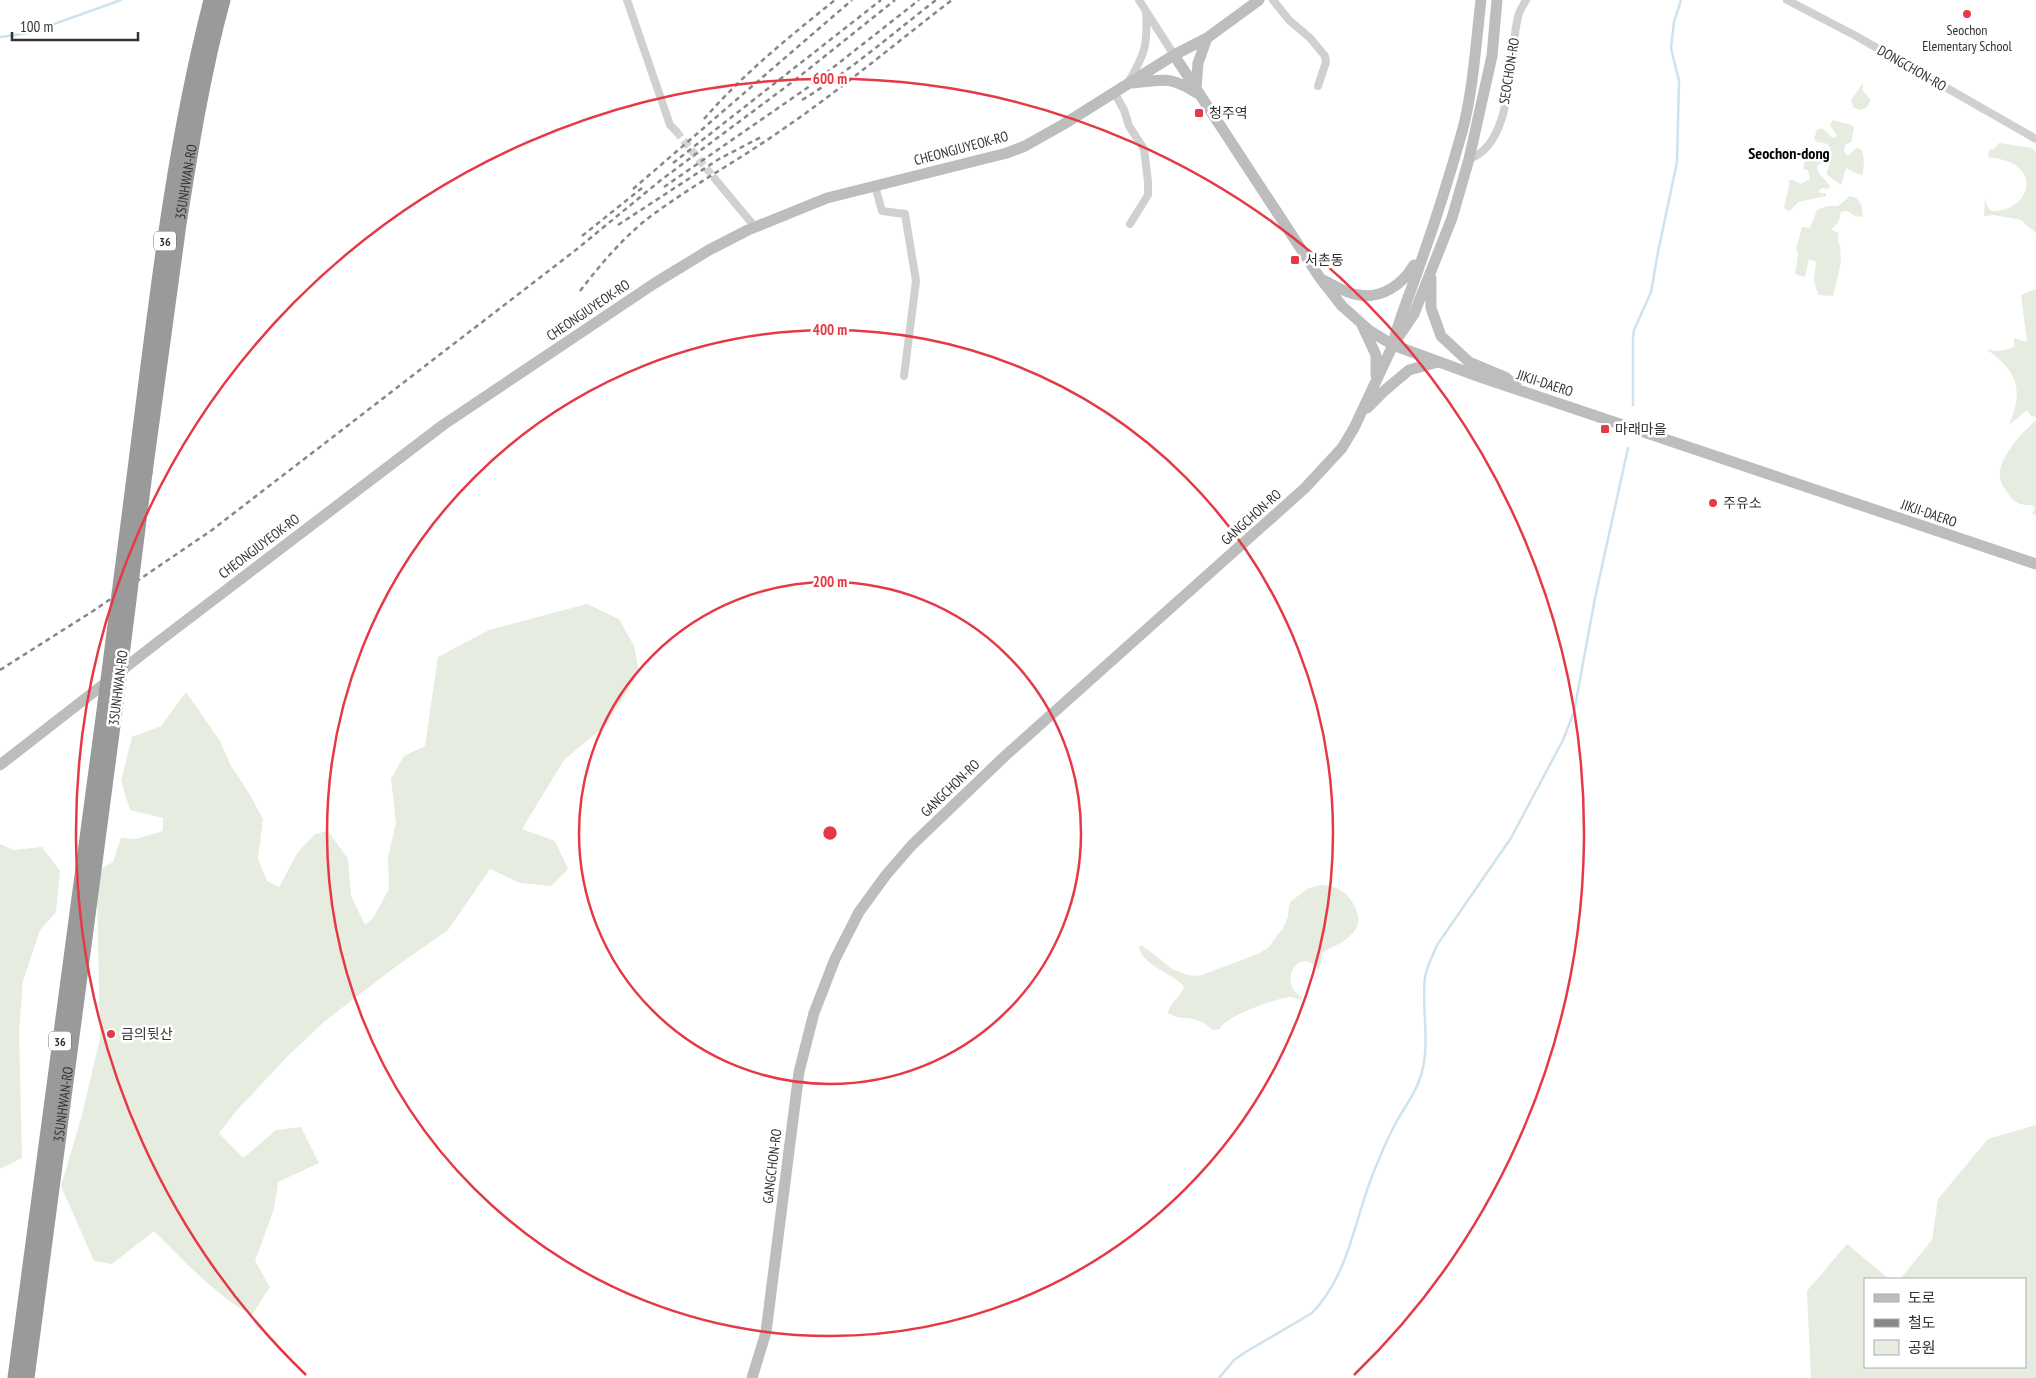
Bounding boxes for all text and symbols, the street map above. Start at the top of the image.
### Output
marker: Seochon Elementary School [1961,8,1973,20]
scale bar [12,10,139,42]
text: 100 m [20,17,53,36]
place label: Seochon Elementary School [1922,21,2013,55]
street label: SEOCHON-RO [1495,36,1523,105]
street label: DONGCHON-RO [1874,41,1950,95]
text: 600 m [813,69,847,88]
place label: 청주역 [1209,104,1248,122]
marker: 청주역 [1193,107,1205,119]
street label: CHEONGJUYEOK-RO [912,127,1010,169]
street label: 3SUNHWAN-RO [171,143,201,221]
district label: Seochon-dong [1748,143,1830,163]
road number: 36 [154,232,176,250]
place label: 서촌동 [1305,251,1344,269]
marker: 서촌동 [1289,254,1301,266]
street label: CHEONGJUYEOK-RO [543,275,633,345]
text: 400 m [813,320,847,339]
street label: JIKJI-DAERO [1514,365,1576,401]
place label: 마래마을 [1615,420,1667,438]
marker: 마래마을 [1599,423,1611,435]
street label: GANGCHON-RO [1217,485,1285,549]
place label: 주유소 [1723,494,1762,512]
street label: JIKJI-DAERO [1898,495,1960,531]
marker: 주유소 [1707,497,1719,509]
street label: CHEONGJUYEOK-RO [215,509,303,582]
text: 200 m [813,572,847,591]
street label: 3SUNHWAN-RO [104,649,132,727]
street label: GANGCHON-RO [917,755,984,821]
centre of rings [821,824,839,842]
place label: 금의뒷산 [121,1025,173,1043]
marker: 금의뒷산 [105,1028,117,1040]
road number: 36 [49,1032,71,1050]
street label: 3SUNHWAN-RO [49,1065,77,1143]
street label: GANGCHON-RO [758,1127,786,1204]
legend [1864,1278,2026,1368]
text: 도로 [1908,1288,1936,1307]
text: 철도 [1908,1313,1936,1332]
text: 공원 [1908,1338,1936,1357]

